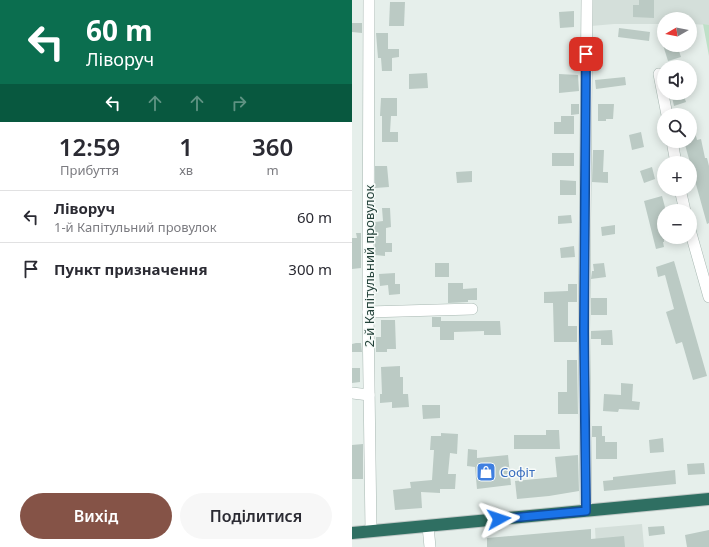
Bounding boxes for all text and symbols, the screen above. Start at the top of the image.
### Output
text: 60 m [86,11,153,49]
north arrow [657,12,697,52]
map controls [657,12,697,244]
icon: left [20,16,72,68]
pin [569,37,603,71]
icon: arrive [575,43,597,65]
text: Ліворуч [86,47,154,71]
button: sound [657,60,697,100]
icon: left [102,92,124,114]
icon: ahead [144,92,166,114]
icon: ahead [186,92,208,114]
icon: right [228,92,250,114]
button: search [657,108,697,148]
text: 12:59 [59,130,120,163]
text: 1 [179,130,193,163]
text: 360 [252,130,293,163]
button: + [657,156,697,196]
text: Прибуття [60,161,119,179]
text: хв [179,161,193,179]
text: m [266,161,279,179]
street label: 2-й Капітульний провулок [360,185,378,347]
text: Ліворуч [54,198,115,218]
button: − [657,204,697,244]
icon: left [20,206,42,228]
text: 60 m [297,207,332,227]
text: 1-й Капітульний провулок [54,218,217,236]
icon: arrive [20,258,42,280]
text: Пункт призначення [54,259,208,279]
text: 300 m [288,259,332,279]
shop icon: Софіт [475,461,497,483]
place label: Софіт [500,463,535,481]
button: Вихід [20,493,172,539]
button: Поділитися [180,493,332,539]
position arrow [478,498,520,540]

